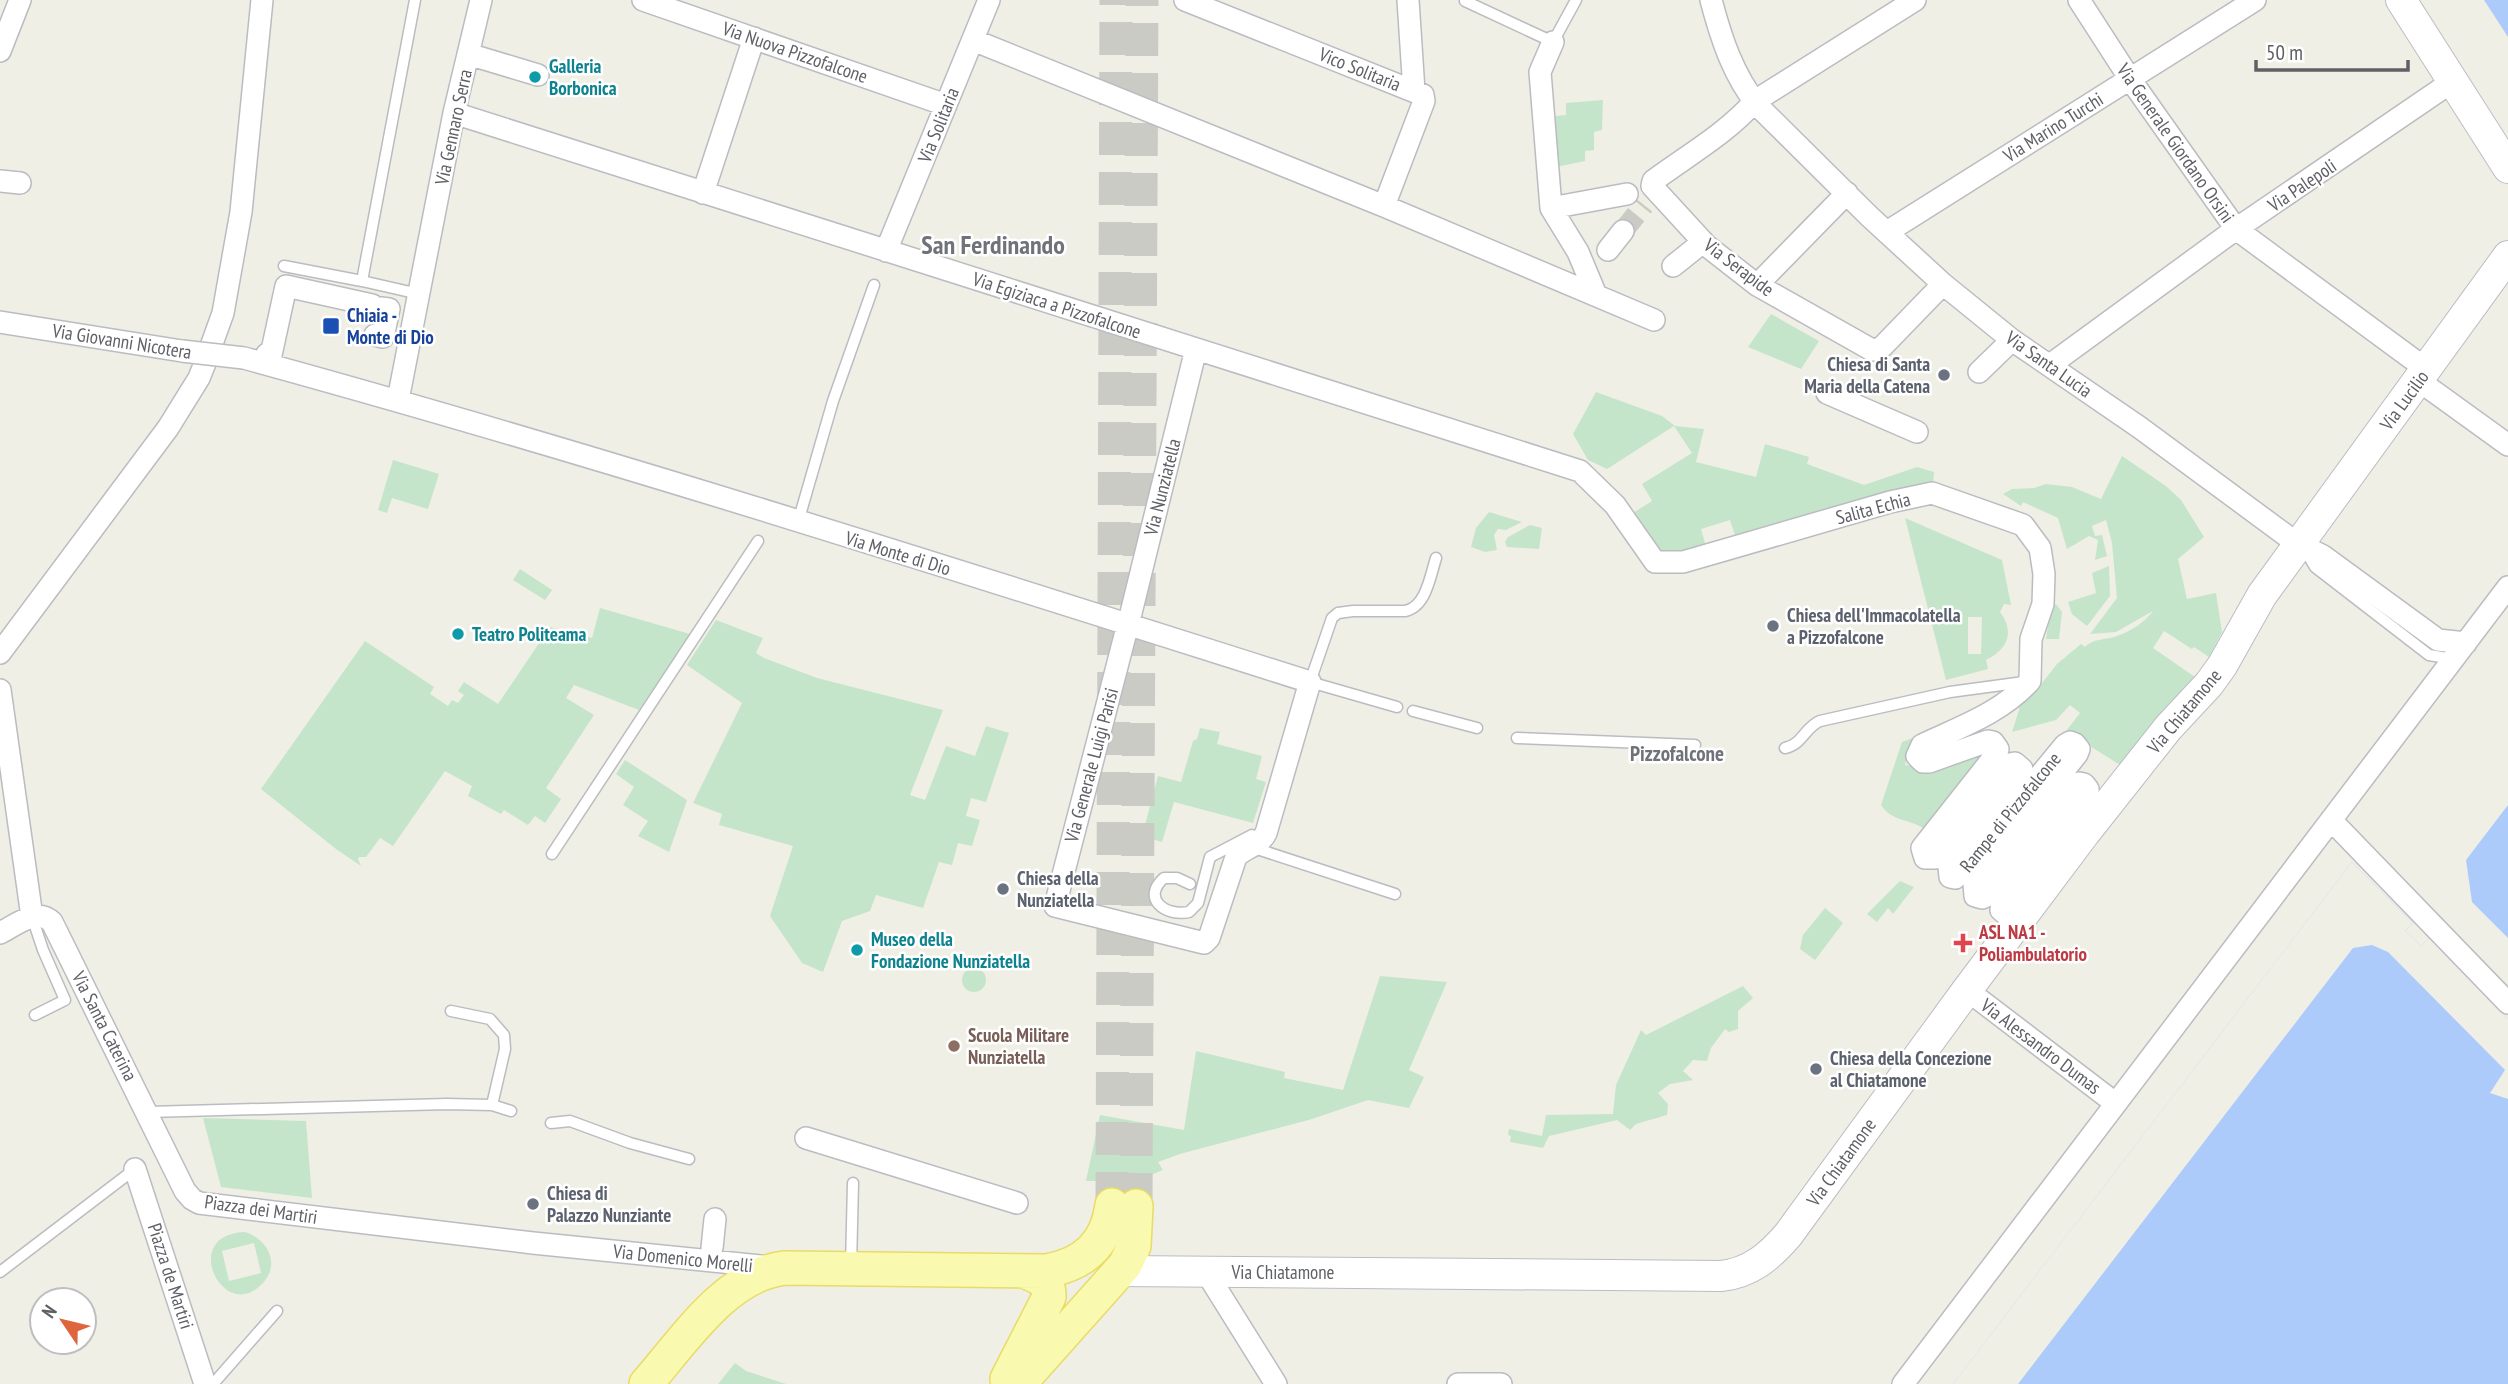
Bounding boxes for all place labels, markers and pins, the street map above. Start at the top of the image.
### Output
place label: Galleria Borbonica [549,54,617,100]
marker: Galleria Borbonica [527,69,543,85]
place label: Chiaia - Monte di Dio [347,303,434,349]
marker: Chiaia - Monte di Dio [321,316,341,336]
place label: Chiesa di Santa Maria della Catena [1804,352,1930,398]
marker: Chiesa di Santa Maria della Catena [1936,367,1952,383]
place label: Chiesa dell'Immacolatella a Pizzofalcone [1787,603,1961,649]
marker: Chiesa dell'Immacolatella a Pizzofalcone [1765,618,1781,634]
place label: Teatro Politeama [472,622,586,646]
marker: Teatro Politeama [450,626,466,642]
place label: Chiesa della Nunziatella [1017,866,1099,912]
marker: Chiesa della Nunziatella [995,881,1011,897]
place label: ASL NA1 - Poliambulatorio [1978,920,2087,966]
place label: Museo della Fondazione Nunziatella [871,927,1030,973]
marker: ASL NA1 - Poliambulatorio [1953,933,1973,953]
marker: Museo della Fondazione Nunziatella [849,942,865,958]
place label: Scuola Militare Nunziatella [968,1023,1069,1069]
marker: Scuola Militare Nunziatella [946,1038,962,1054]
place label: Chiesa della Concezione al Chiatamone [1830,1046,1992,1092]
marker: Chiesa della Concezione al Chiatamone [1808,1061,1824,1077]
place label: Chiesa di Palazzo Nunziante [547,1181,672,1227]
marker: Chiesa di Palazzo Nunziante [525,1196,541,1212]

